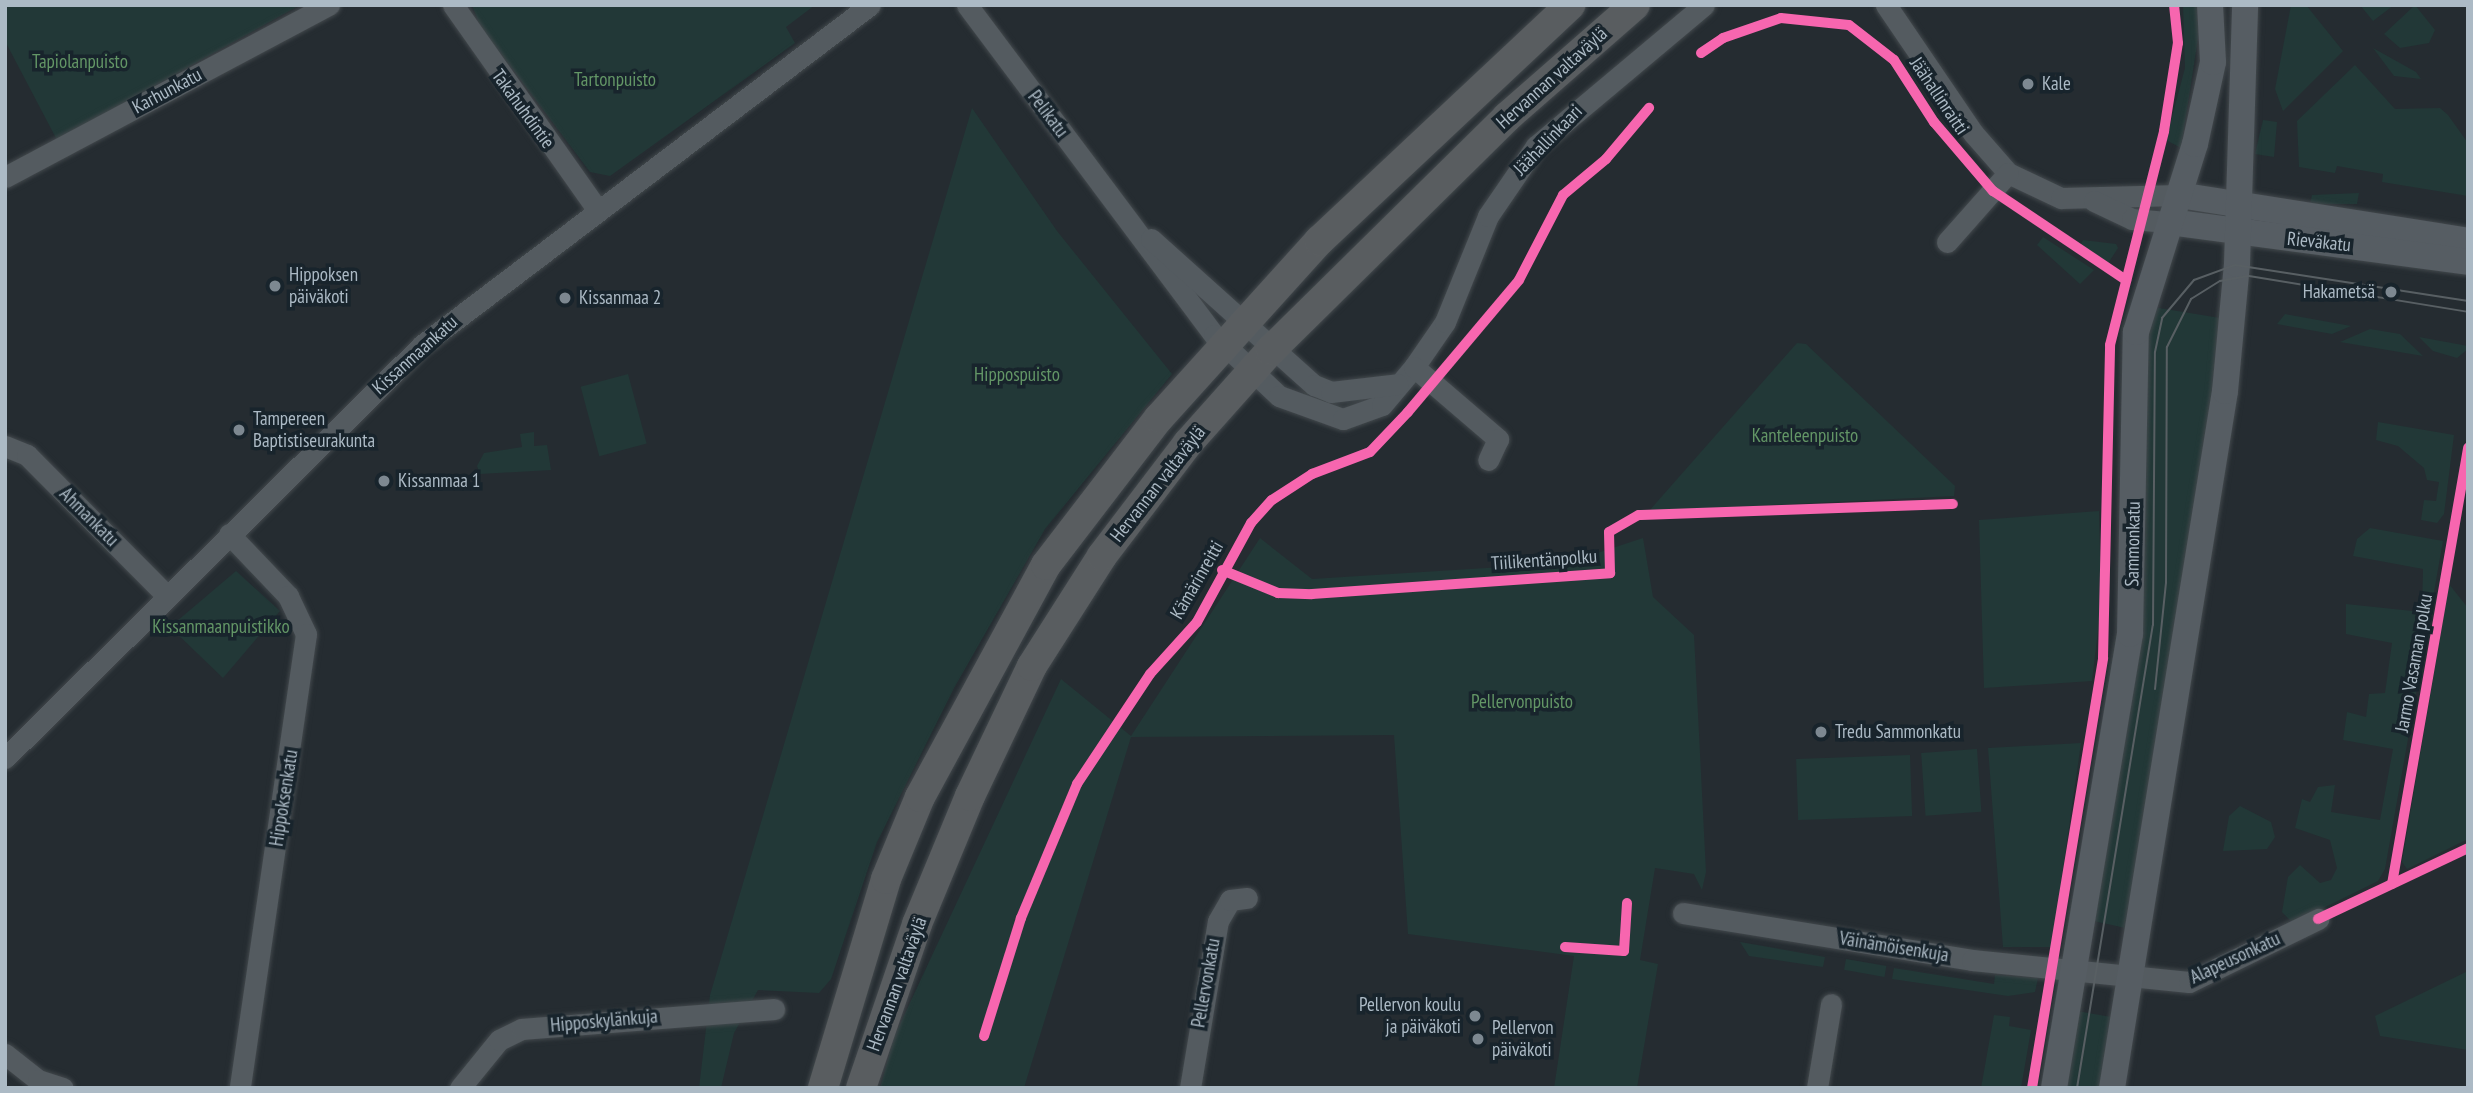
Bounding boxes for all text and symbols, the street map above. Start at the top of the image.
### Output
street label: Hervannan valtaväylä [1492,22,1612,134]
park label: Tapiolanpuisto [32,51,128,73]
street label: Jäähallinraitti [1905,53,1973,139]
street label: Karhunkatu [128,63,206,119]
street label: Takahuhdintie [487,65,559,153]
park label: Tartonpuisto [574,69,656,91]
place label: Kale [2042,73,2071,95]
marker: Kale [2020,76,2036,92]
street label: Pelikatu [1023,86,1073,142]
street label: Jäähallinkaari [1509,100,1587,180]
street label: Rieväkatu [2286,227,2352,257]
place label: Hippoksen päiväkoti [289,264,358,308]
marker: Hippoksen päiväkoti [267,278,283,294]
place label: Hakametsä [2303,281,2375,303]
marker: Hakametsä [2381,282,2401,302]
place label: Kissanmaa 2 [579,287,661,309]
marker: Kissanmaa 2 [557,290,573,306]
street label: Kissanmaankatu [368,311,462,399]
park label: Hippospuisto [974,364,1060,386]
place label: Tampereen Baptistiseurakunta [253,408,375,452]
street label: Hervannan valtaväylä [1106,421,1210,547]
marker: Tampereen Baptistiseurakunta [231,422,247,438]
park label: Kanteleenpuisto [1752,425,1858,447]
place label: Kissanmaa 1 [398,470,480,492]
marker: Kissanmaa 1 [376,473,392,489]
street label: Ahmankatu [55,483,123,551]
street label: Sammonkatu [2121,501,2145,587]
street label: Kämärinreitti [1166,537,1228,623]
street label: Tiilikentänpolku [1490,545,1598,575]
street label: Jarmo Vasaman polku [2391,592,2437,734]
park label: Kissanmaanpuistikko [152,616,290,638]
park label: Pellervonpuisto [1471,691,1573,713]
place label: Tredu Sammonkatu [1835,721,1961,743]
marker: Tredu Sammonkatu [1813,724,1829,740]
street label: Hippoksenkatu [265,748,303,848]
street label: Hervannan valtaväylä [862,914,932,1054]
street label: Väinämöisenkuja [1838,927,1950,967]
street label: Alapeusonkatu [2186,927,2284,989]
street label: Pellervonkatu [1187,937,1225,1029]
place label: Pellervon koulu ja päiväkoti [1359,994,1461,1038]
street label: Hipposkylänkuja [549,1005,659,1037]
marker: Pellervon koulu ja päiväkoti [1467,1008,1483,1024]
place label: Pellervon päiväkoti [1492,1017,1554,1061]
marker: Pellervon päiväkoti [1470,1031,1486,1047]

